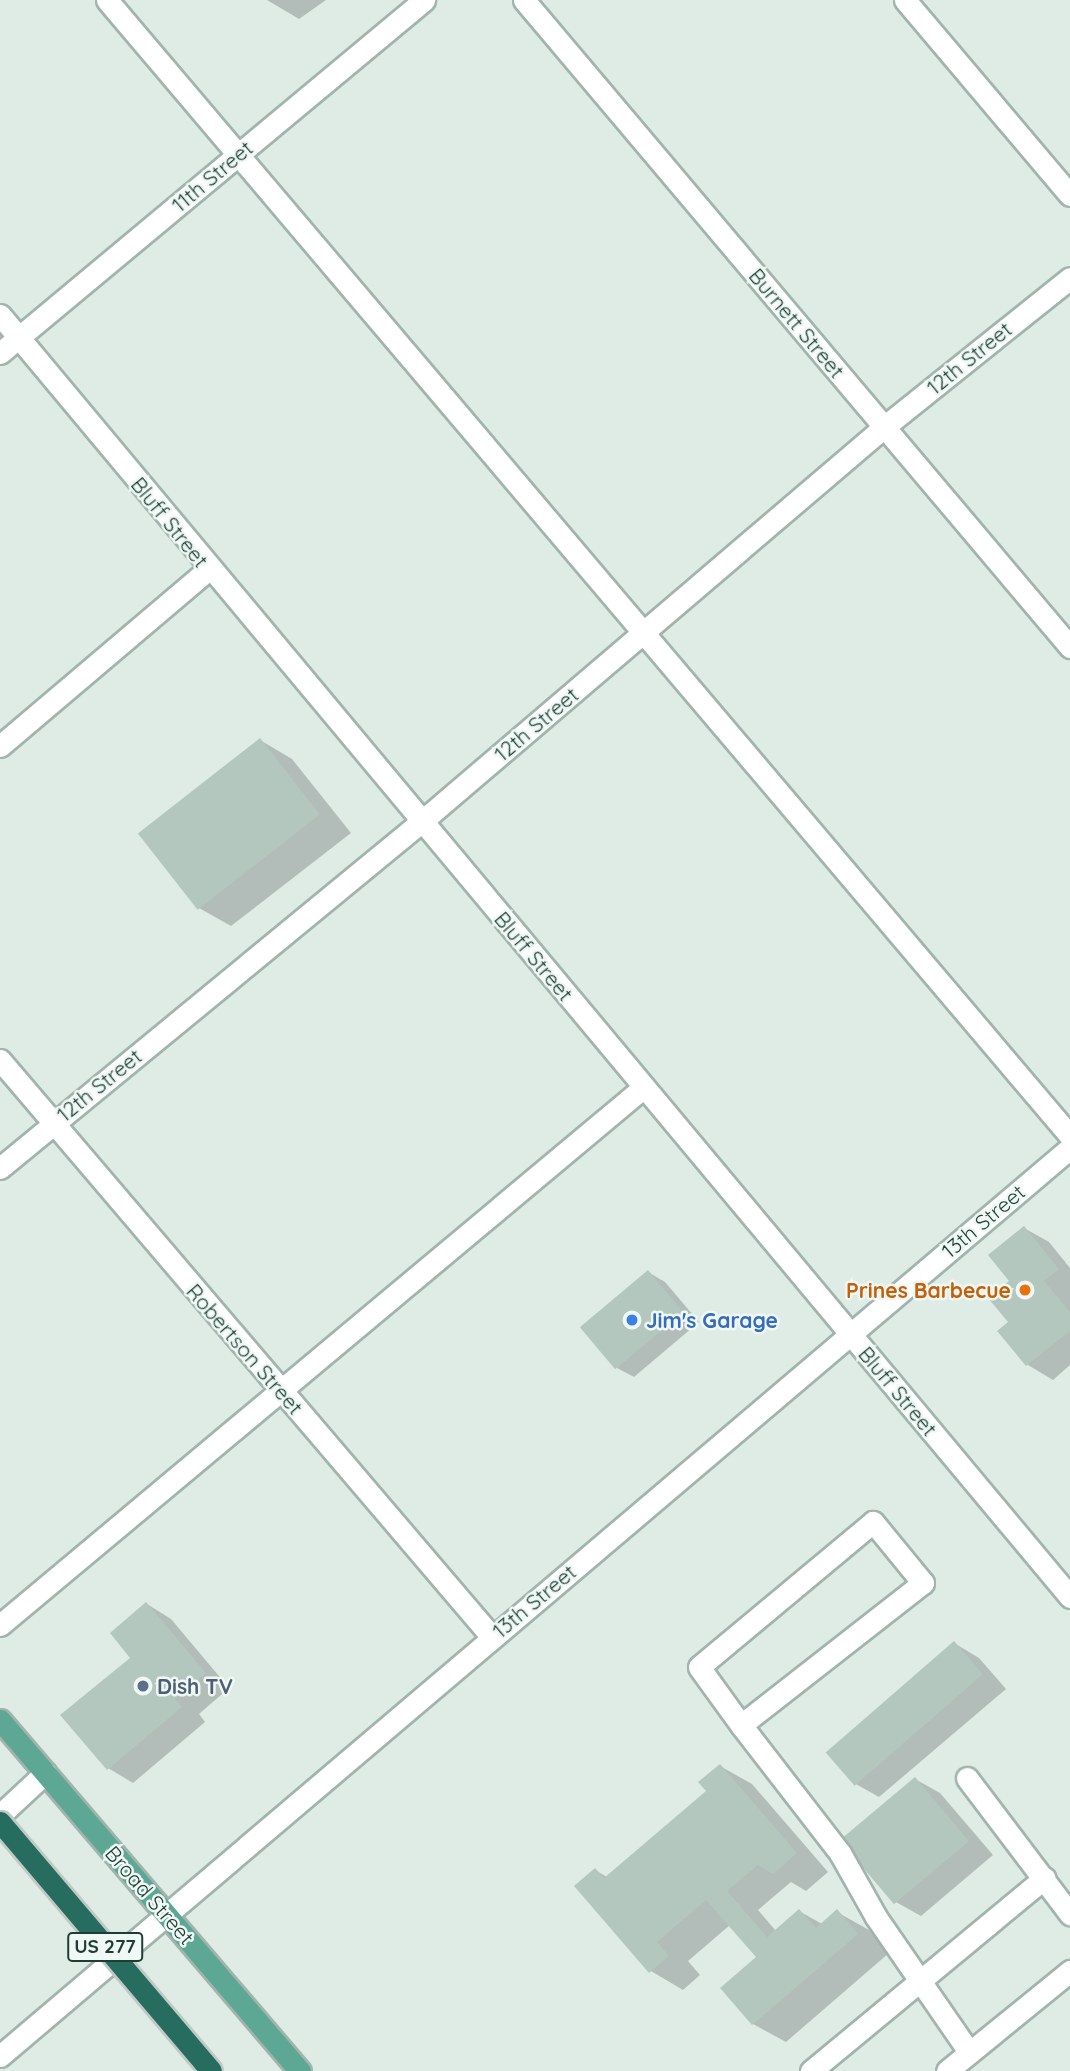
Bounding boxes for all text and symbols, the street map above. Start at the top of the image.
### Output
street label: 11th Street [166,135,258,217]
street label: Burnett Street [744,263,850,383]
street label: 12th Street [922,316,1016,400]
street label: Bluff Street [126,472,214,572]
street label: 12th Street [489,682,583,766]
street label: Bluff Street [489,906,579,1006]
street label: 12th Street [52,1043,146,1127]
street label: 13th Street [936,1179,1030,1263]
place label: Prines Barbecue [846,1277,1011,1303]
street label: Robertson Street [181,1279,309,1419]
marker: Prines Barbecue [1017,1282,1033,1298]
place label: Jim's Garage [646,1307,778,1333]
marker: Jim's Garage [624,1312,640,1328]
street label: Bluff Street [853,1341,943,1441]
street label: 13th Street [487,1559,581,1643]
place label: Dish TV [157,1673,233,1699]
marker: Dish TV [135,1678,151,1694]
street label: Broad Street [100,1840,200,1950]
road number: US 277 [66,1932,144,1963]

